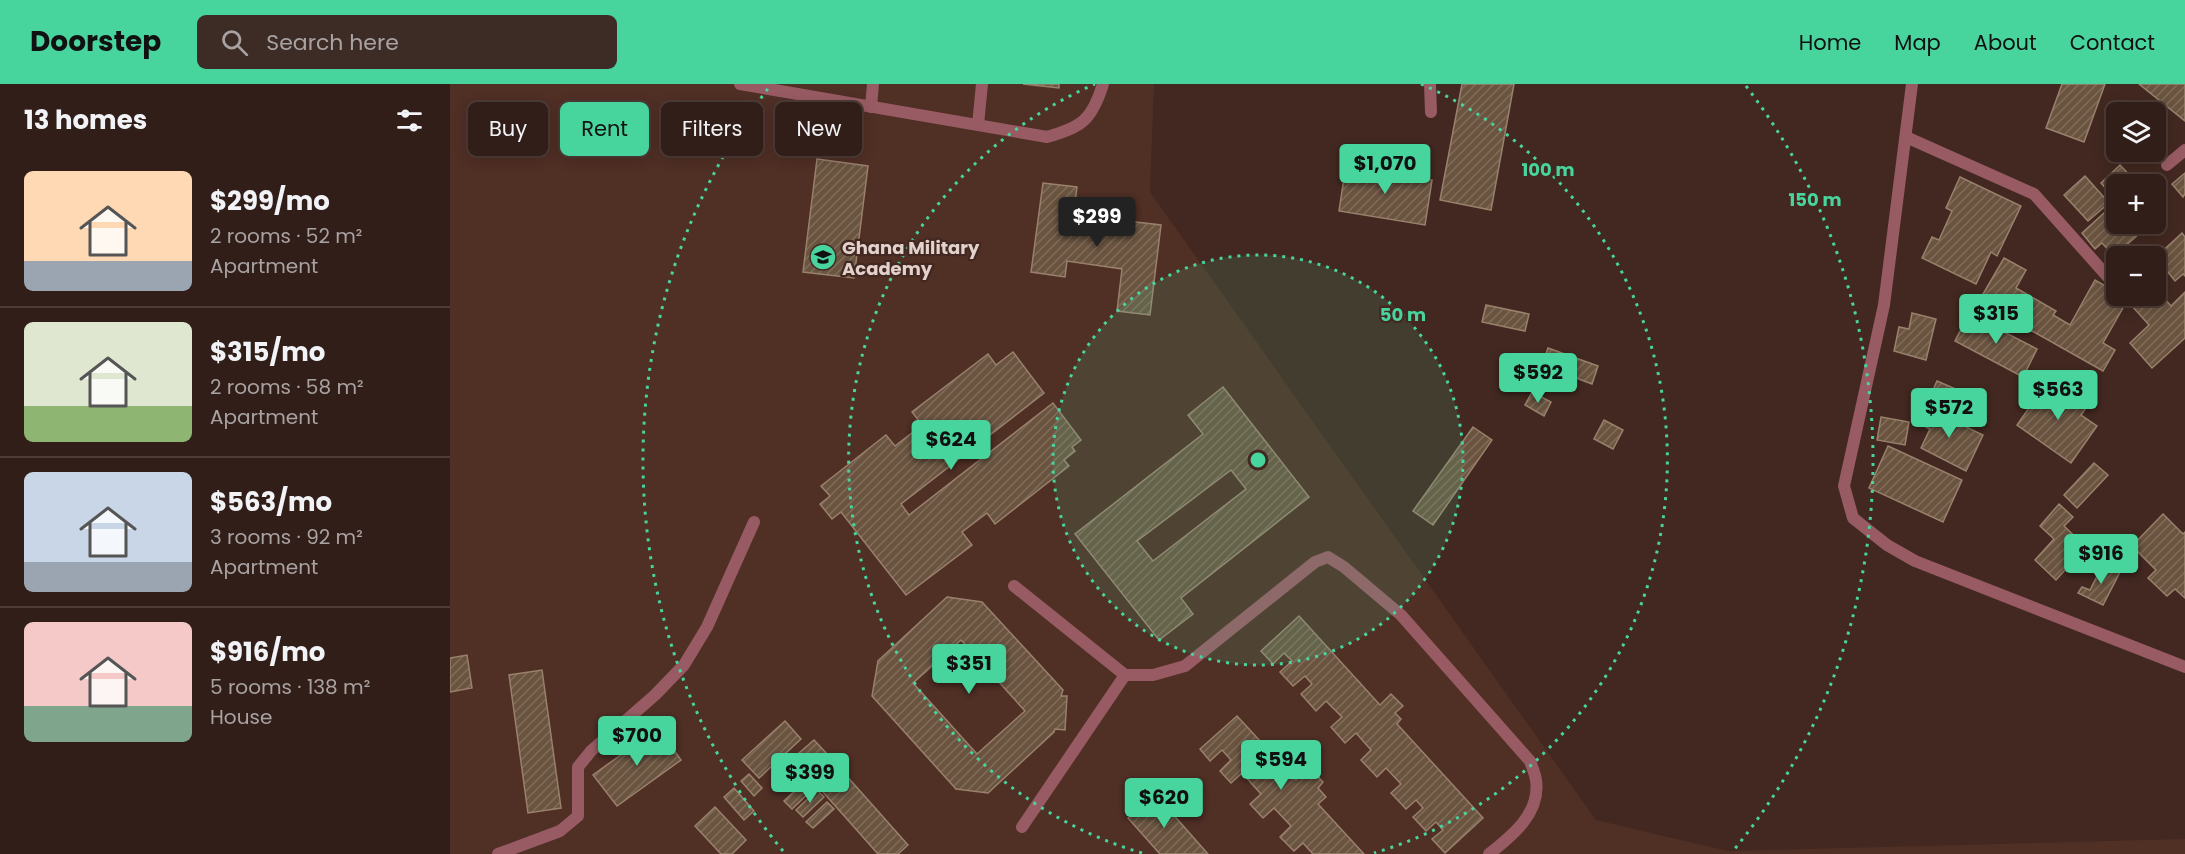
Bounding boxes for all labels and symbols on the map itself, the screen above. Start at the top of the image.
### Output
pin: $1,070 [1336,144,1434,195]
text: 100 m [1521,157,1575,182]
text: 150 m [1788,187,1842,212]
pin: $299 [1061,197,1133,248]
place label: Ghana Military Academy [842,235,980,281]
school or university icon: Ghana Military Academy [808,242,838,272]
pin: $315 [1960,294,2032,345]
text: 50 m [1380,302,1426,327]
pin: $592 [1502,353,1574,404]
pin: $563 [2022,370,2094,421]
pin: $572 [1913,388,1985,439]
pin: $624 [915,420,987,471]
centre of rings [1248,450,1268,470]
pin: $916 [2065,534,2137,585]
pin: $351 [933,644,1005,695]
pin: $700 [601,716,673,767]
pin: $594 [1245,740,1317,791]
pin: $399 [774,753,846,804]
pin: $620 [1128,778,1200,829]

